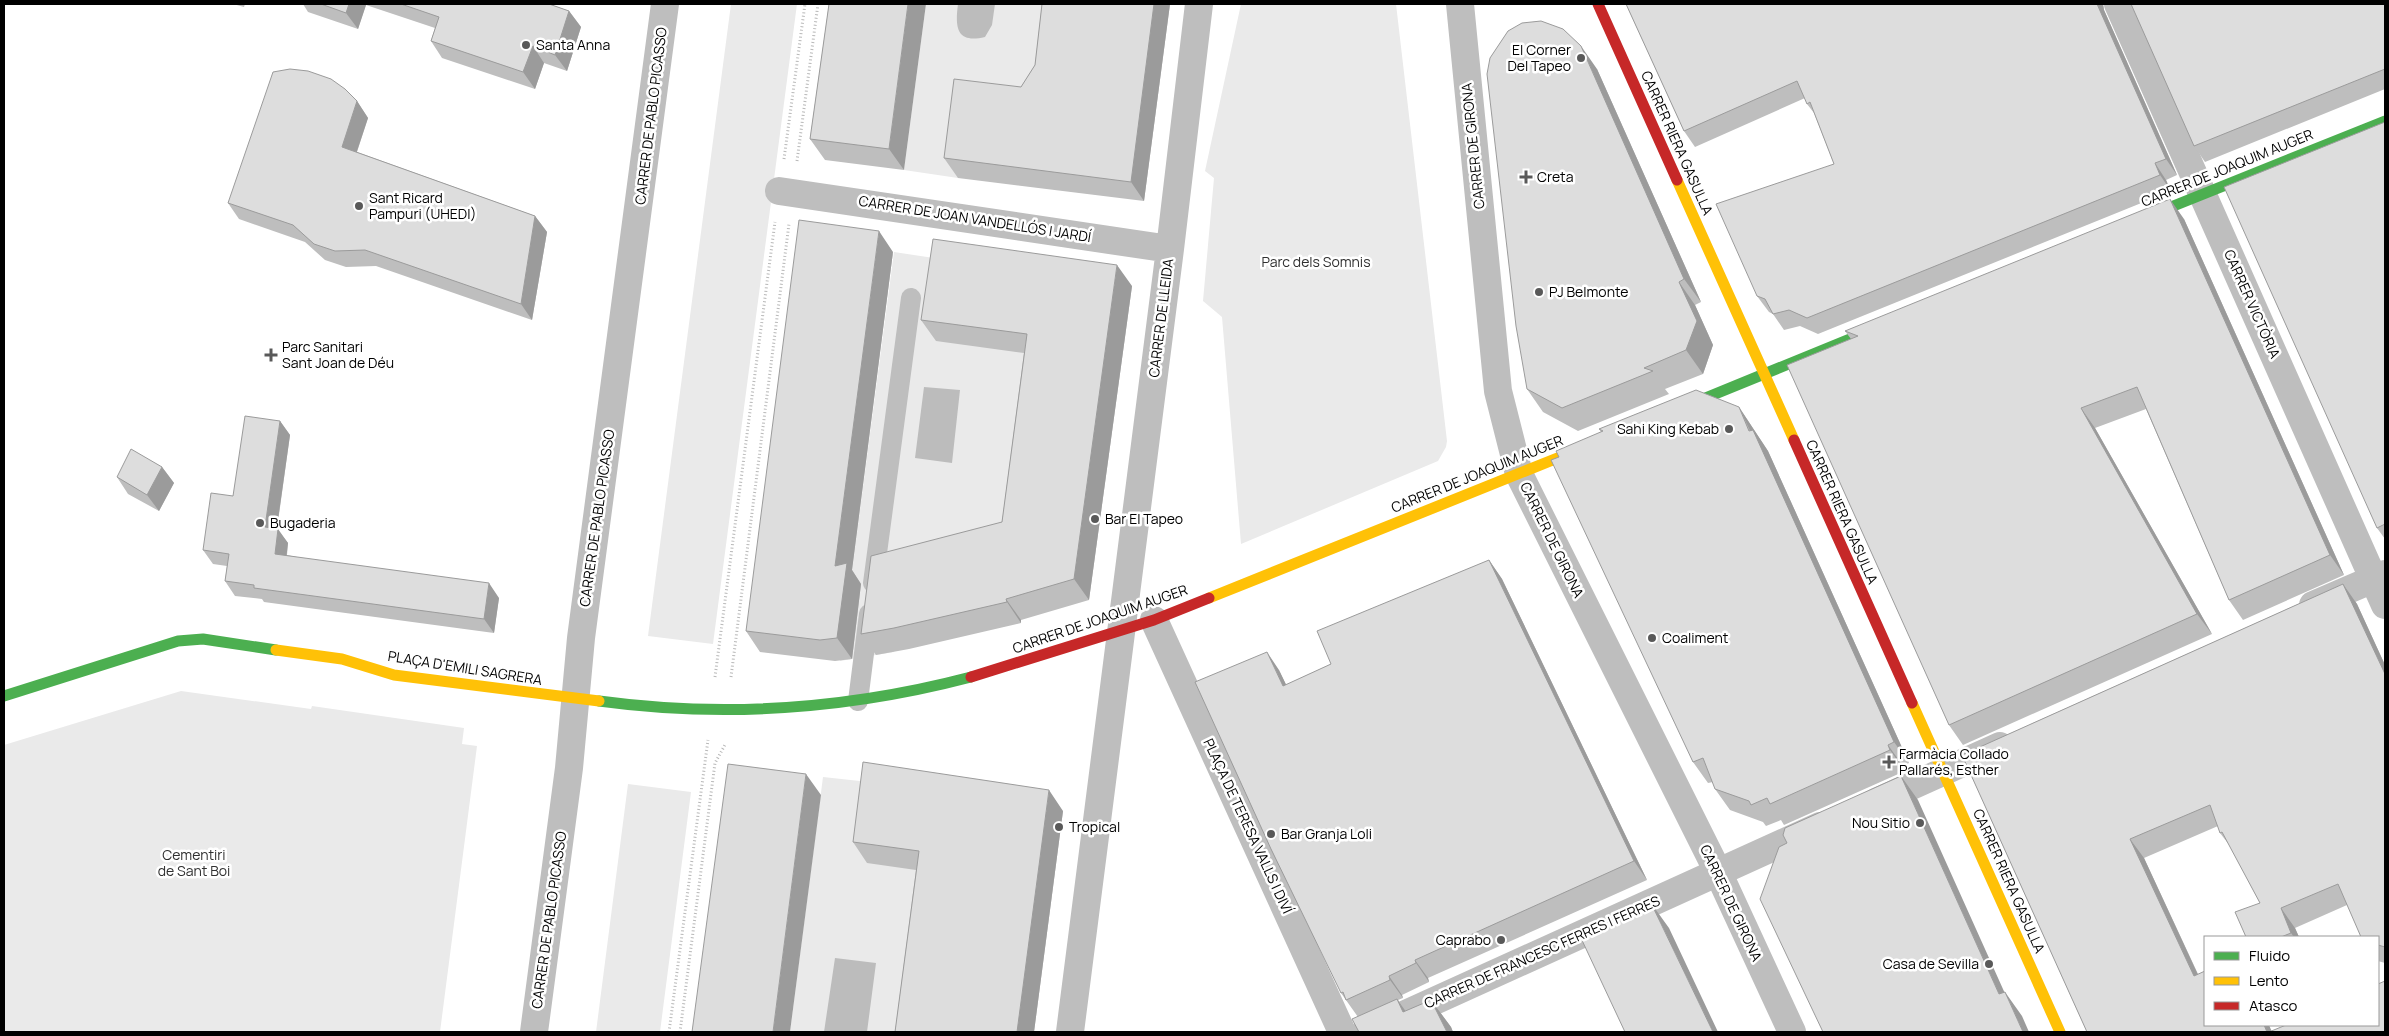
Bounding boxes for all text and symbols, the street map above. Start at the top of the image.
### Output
street label: CARRER DE PABLO PICASSO [630,26,671,206]
place label: Santa Anna [536,35,610,54]
marker: Santa Anna [520,39,532,51]
place label: El Corner Del Tapeo [1507,40,1571,75]
marker: El Corner Del Tapeo [1575,52,1587,64]
street label: CARRER RIERA GASULLA [1637,68,1718,218]
street label: CARRER DE GIRONA [1456,82,1489,210]
street label: CARRER DE JOAQUIM AUGER [2138,124,2316,211]
place label: Creta [1537,167,1574,186]
marker: Creta [1519,170,1533,184]
place label: Sant Ricard Pampuri (UHEDI) [369,188,477,223]
street label: CARRER DE JOAN VANDELLÓS I JARDÍ [857,191,1093,246]
marker: Sant Ricard Pampuri (UHEDI) [353,200,365,212]
street label: CARRER VICTÒRIA [2220,246,2285,361]
park label: Parc dels Somnis [1262,252,1370,271]
street label: CARRER DE LLEIDA [1144,257,1177,378]
place label: PJ Belmonte [1549,282,1628,301]
marker: PJ Belmonte [1533,286,1545,298]
place label: Parc Sanitari Sant Joan de Déu [282,337,394,372]
marker: Parc Sanitari Sant Joan de Déu [264,348,278,362]
place label: Sahi King Kebab [1617,419,1719,438]
marker: Sahi King Kebab [1723,423,1735,435]
street label: CARRER DE PABLO PICASSO [575,428,618,608]
street label: CARRER DE JOAQUIM AUGER [1388,430,1566,517]
street label: CARRER RIERA GASULLA [1802,437,1883,587]
street label: CARRER DE GIRONA [1516,479,1589,601]
place label: Bar El Tapeo [1105,509,1183,528]
place label: Bugaderia [270,513,336,532]
marker: Bar El Tapeo [1089,513,1101,525]
marker: Bugaderia [254,517,266,529]
street label: CARRER DE JOAQUIM AUGER [1010,580,1190,657]
place label: Coaliment [1662,628,1729,647]
marker: Coaliment [1646,632,1658,644]
street label: PLAÇA D'EMILI SAGRERA [387,646,544,689]
street label: PLAÇA DE TERESA VALLS I DIVÍ [1199,735,1298,917]
place label: Farmàcia Collado Pallarés, Esther [1899,744,2009,779]
marker: Farmàcia Collado Pallarés, Esther [1883,756,1895,768]
street label: CARRER RIERA GASULLA [1969,806,2050,956]
place label: Nou Sitio [1852,813,1910,832]
place label: Tropical [1069,817,1120,836]
marker: Nou Sitio [1914,817,1926,829]
marker: Tropical [1053,821,1065,833]
place label: Bar Granja Loli [1281,824,1372,843]
marker: Bar Granja Loli [1265,828,1277,840]
street label: CARRER DE PABLO PICASSO [527,830,570,1010]
street label: CARRER DE GIRONA [1696,841,1767,964]
park label: Cementiri de Sant Boi [158,845,230,880]
street label: CARRER DE FRANCESC FERRES I FERRES [1421,891,1663,1012]
place label: Caprabo [1436,930,1491,949]
marker: Caprabo [1495,934,1507,946]
legend [2204,936,2379,1026]
text: Fluido [2249,945,2290,966]
place label: Casa de Sevilla [1883,954,1979,973]
marker: Casa de Sevilla [1983,958,1995,970]
text: Lento [2249,970,2289,991]
text: Atasco [2249,995,2297,1016]

